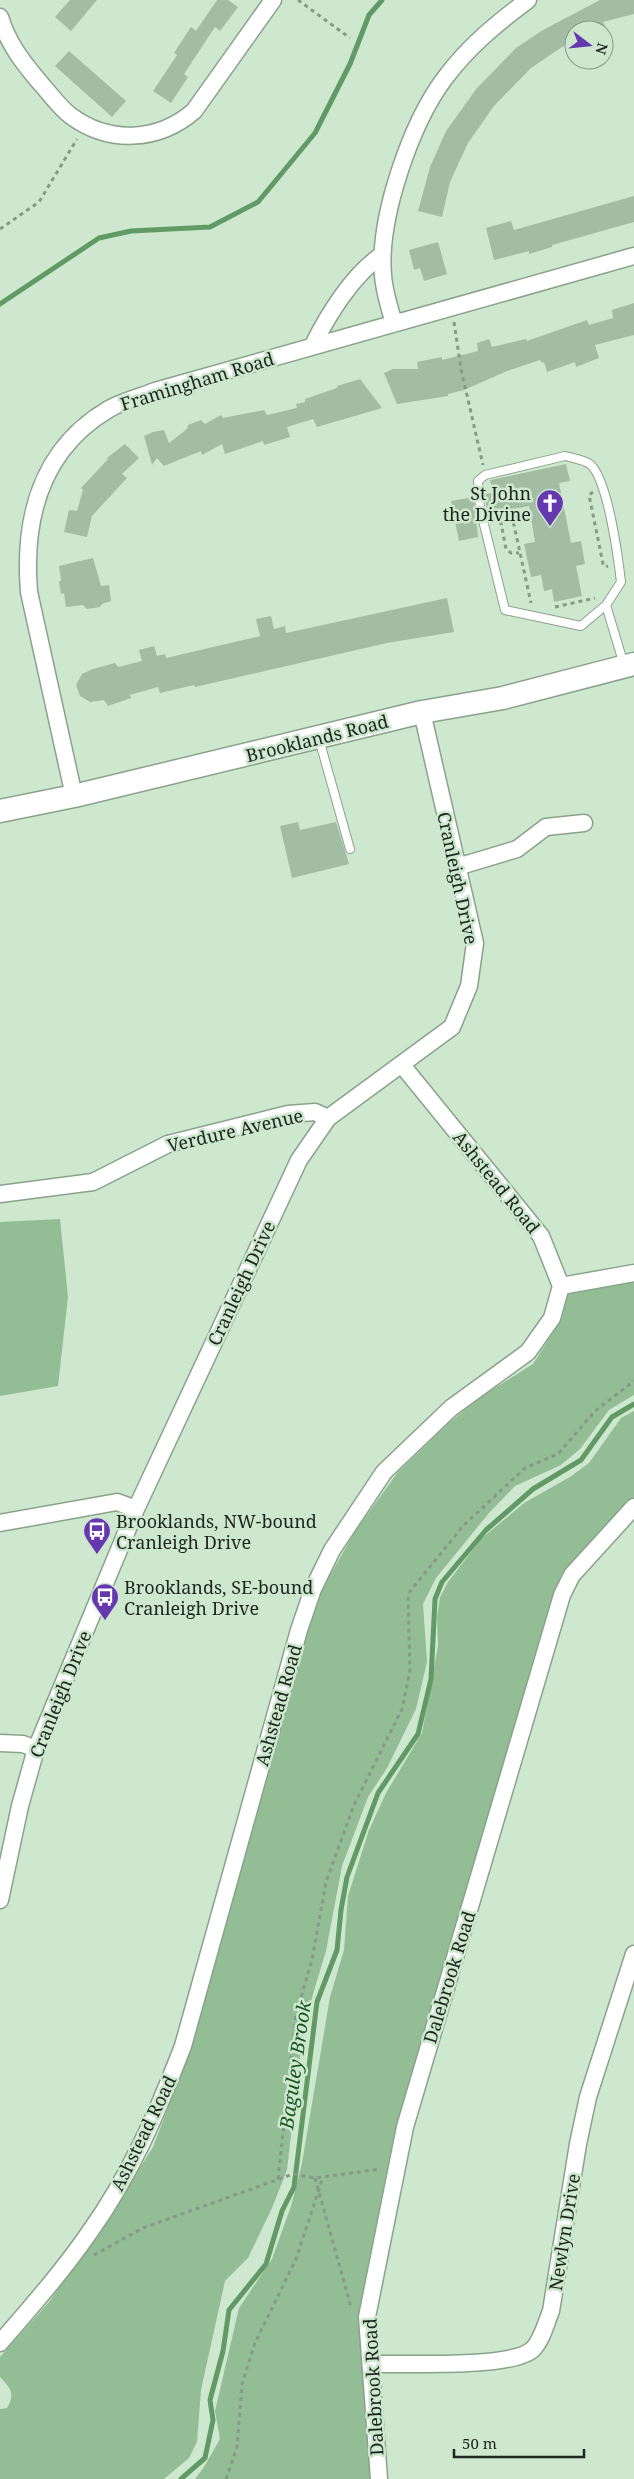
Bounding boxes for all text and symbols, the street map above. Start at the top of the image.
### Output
north arrow [564,20,614,70]
text: N [591,41,613,57]
street label: Framingham Road [117,346,277,416]
place label: St John the Divine [443,481,531,526]
church icon: St John the Divine [535,488,565,527]
street label: Brooklands Road [243,709,391,767]
street label: Cranleigh Drive [432,809,484,947]
street label: Verdure Avenue [165,1103,305,1157]
street label: Ashstead Road [448,1126,546,1238]
street label: Cranleigh Drive [202,1217,280,1349]
place label: Brooklands, NW-bound Cranleigh Drive [116,1509,317,1554]
bus stop icon: Brooklands, NW-bound Cranleigh Drive [82,1516,112,1555]
place label: Brooklands, SE-bound Cranleigh Drive [124,1575,313,1620]
bus stop icon: Brooklands, SE-bound Cranleigh Drive [90,1582,120,1621]
street label: Cranleigh Drive [24,1627,96,1761]
street label: Ashstead Road [249,1641,307,1769]
street label: Dalebrook Road [417,1908,481,2046]
water label: Baguley Brook [273,1998,317,2132]
street label: Ashstead Road [105,2071,181,2195]
street label: Newlyn Drive [543,2172,585,2292]
street label: Dalebrook Road [357,2318,389,2456]
scale bar [454,2426,584,2458]
text: 50 m [462,2433,497,2453]

